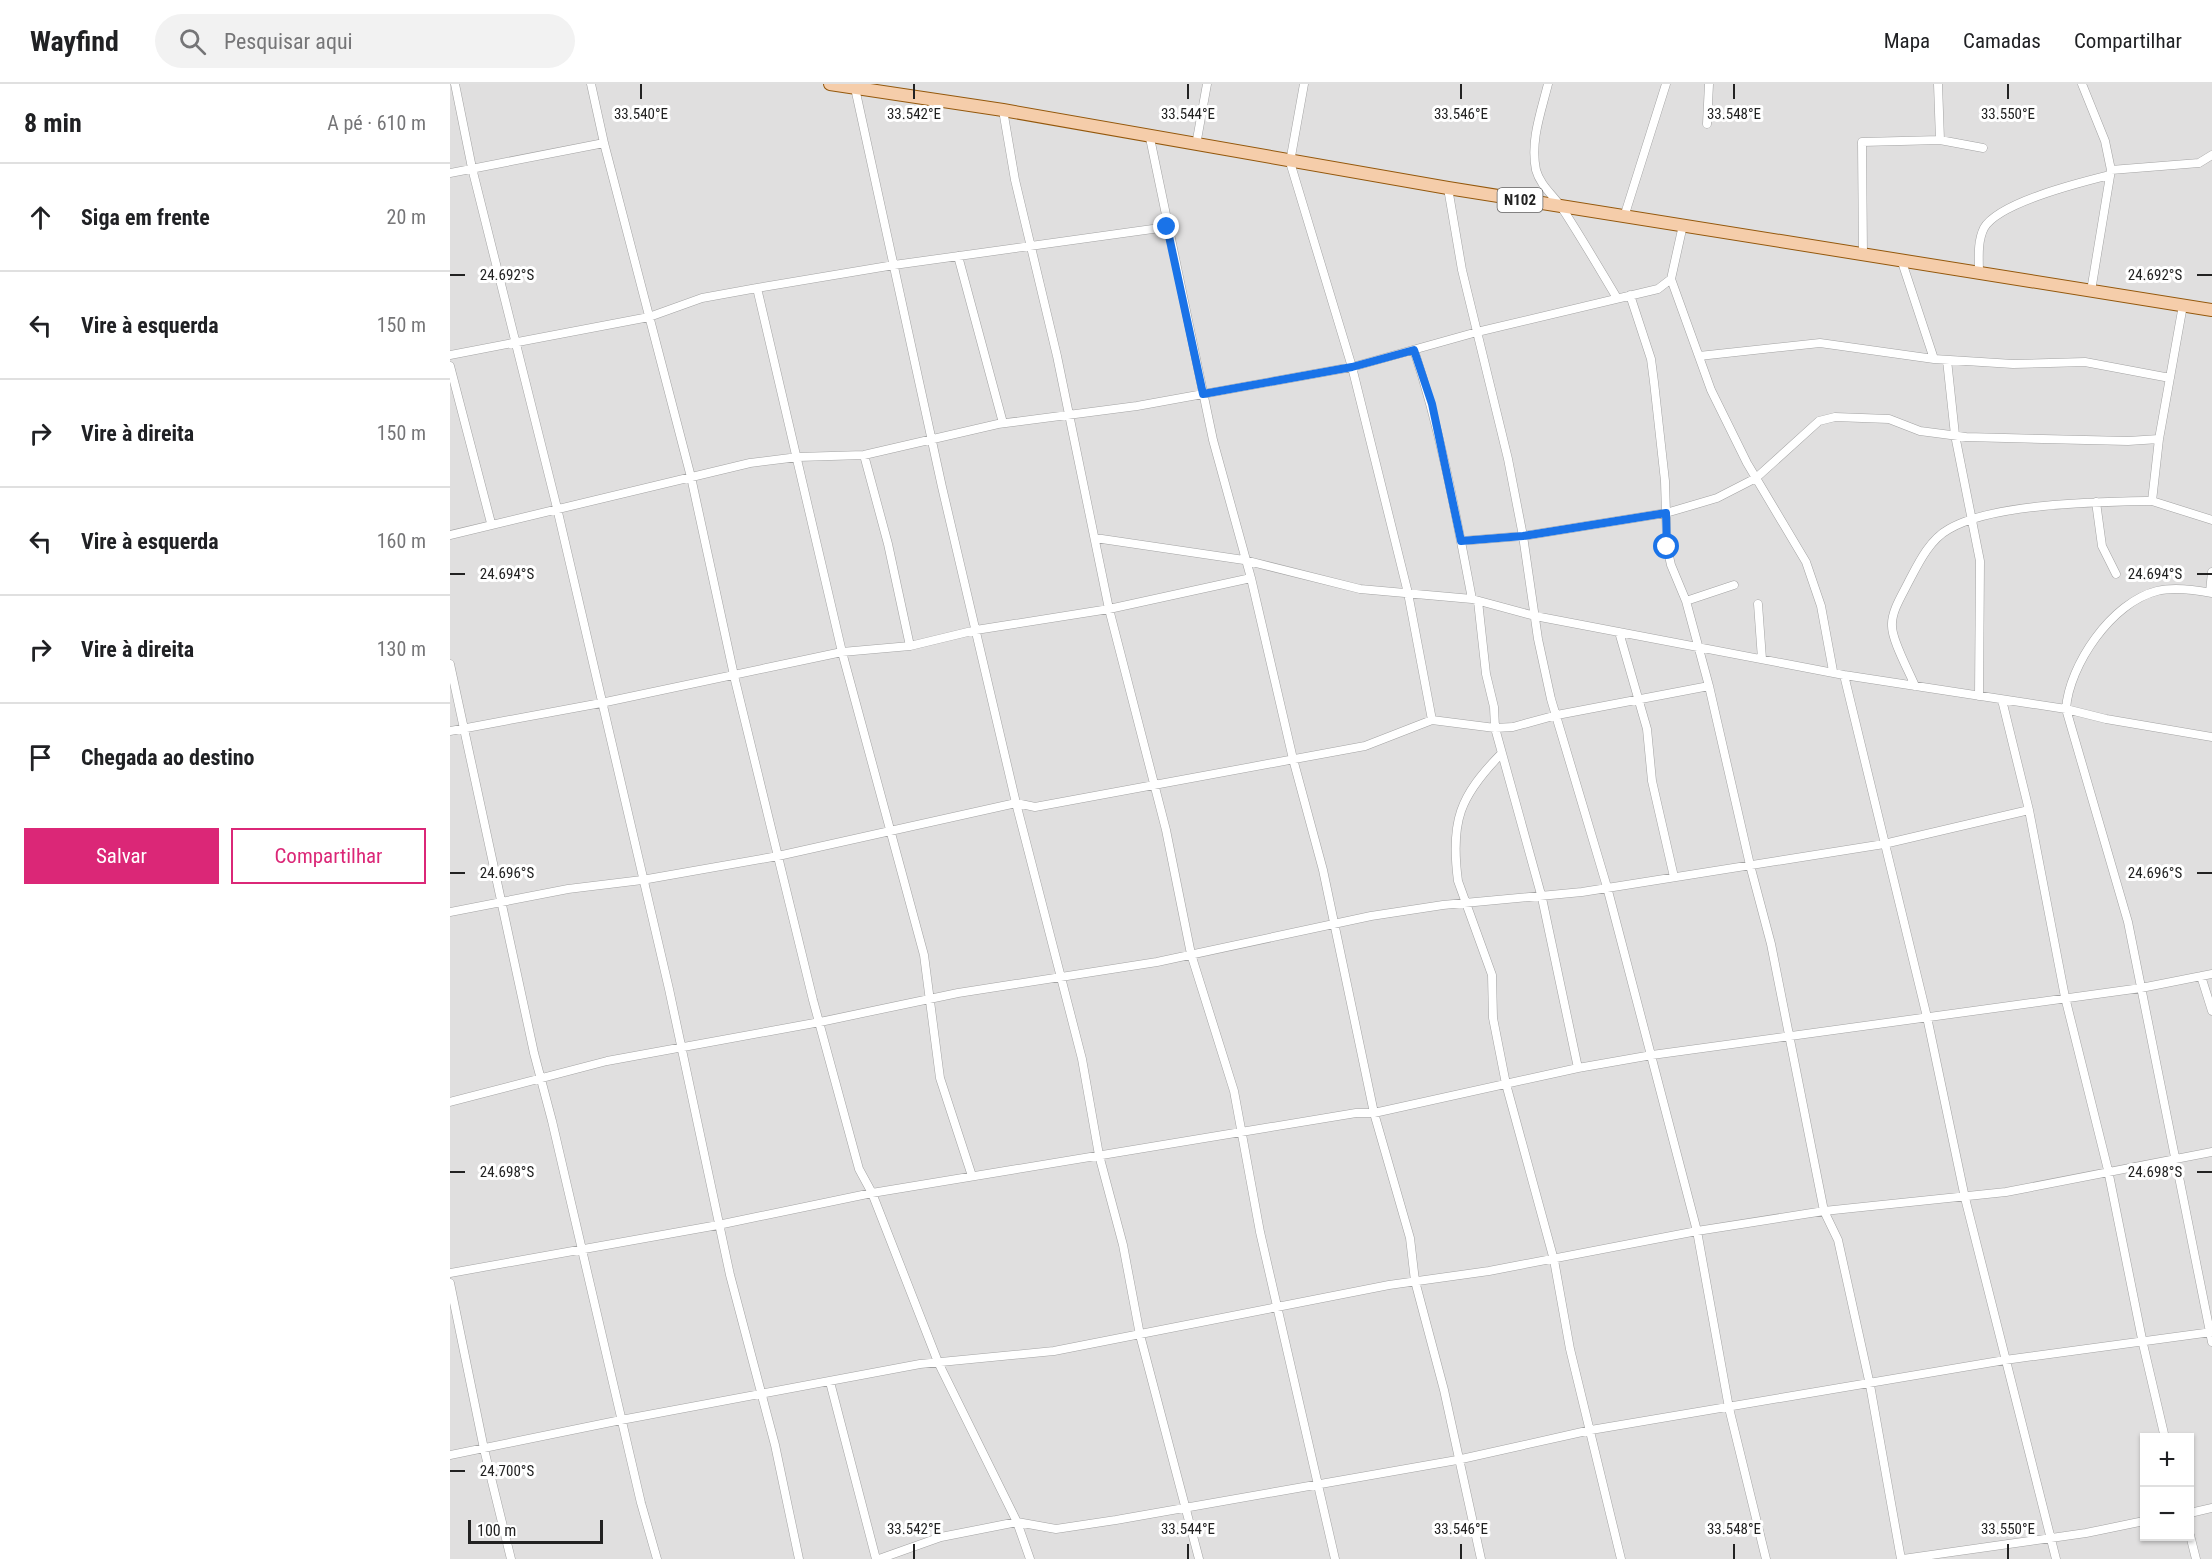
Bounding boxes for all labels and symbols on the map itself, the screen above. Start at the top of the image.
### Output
text: 33.540°E [614,105,668,123]
text: 33.542°E [887,105,941,123]
text: 33.544°E [1161,105,1215,123]
text: 33.546°E [1434,105,1488,123]
text: 33.548°E [1707,105,1761,123]
text: 33.550°E [1981,105,2035,123]
road number: N102 [1498,188,1542,212]
route end [1153,213,1179,239]
text: 24.692°S [480,266,534,284]
text: 24.692°S [2128,266,2182,284]
route start [1653,533,1679,559]
text: 24.694°S [480,565,534,583]
text: 24.694°S [2128,565,2182,583]
text: 24.696°S [480,864,534,882]
text: 24.696°S [2128,864,2182,882]
text: 24.698°S [480,1163,534,1181]
text: 24.698°S [2128,1163,2182,1181]
text: 24.700°S [480,1462,534,1480]
scale bar [468,1517,603,1544]
text: 33.542°E [887,1520,941,1538]
text: 33.544°E [1161,1520,1215,1538]
text: 33.546°E [1434,1520,1488,1538]
text: 33.548°E [1707,1520,1761,1538]
text: 33.550°E [1981,1520,2035,1538]

